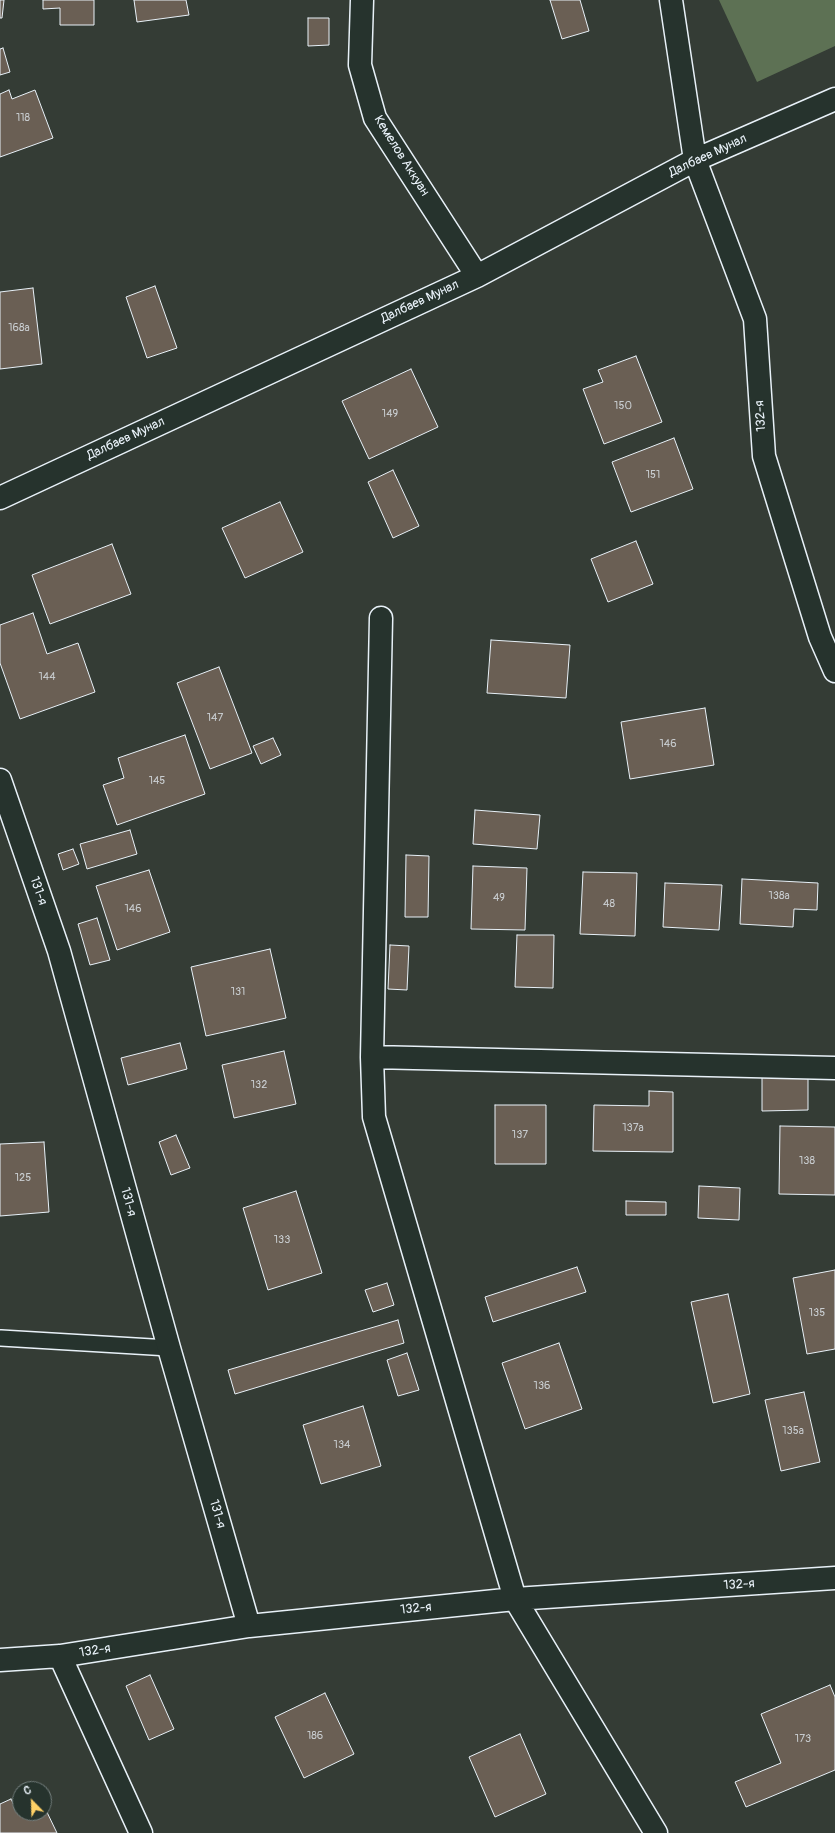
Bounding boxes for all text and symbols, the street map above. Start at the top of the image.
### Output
house number: 118 [16,111,30,125]
street label: Кемелов Аккуан [370,113,432,199]
street label: Далбаев Мунал [667,131,749,181]
street label: Далбаев Мунал [379,277,461,327]
house number: 168а [8,321,30,335]
house number: 150 [614,399,632,413]
street label: 132-я [752,400,770,432]
house number: 149 [382,407,398,421]
street label: Далбаев Мунал [85,414,167,464]
house number: 151 [646,468,660,482]
house number: 144 [38,670,56,684]
house number: 147 [207,711,223,725]
house number: 146 [659,737,677,751]
house number: 145 [149,774,165,788]
street label: 131-я [26,875,50,907]
house number: 138а [768,889,790,903]
house number: 49 [493,891,505,905]
house number: 48 [603,897,615,911]
house number: 146 [124,902,142,916]
house number: 131 [231,985,245,999]
house number: 132 [251,1078,267,1092]
house number: 137а [622,1121,644,1135]
house number: 137 [512,1128,528,1142]
house number: 138 [799,1154,815,1168]
house number: 125 [15,1171,31,1185]
street label: 131-я [117,1186,139,1218]
house number: 133 [274,1233,290,1247]
house number: 135 [809,1306,825,1320]
house number: 136 [534,1379,550,1393]
house number: 135а [782,1424,804,1438]
house number: 134 [334,1438,350,1452]
street label: 131-я [205,1498,229,1530]
street label: 132-я [723,1576,755,1594]
street label: 132-я [400,1600,432,1618]
street label: 132-я [78,1641,112,1661]
house number: 186 [307,1729,323,1743]
house number: 173 [795,1732,811,1746]
north arrow [12,1781,52,1821]
text: С [22,1783,33,1798]

